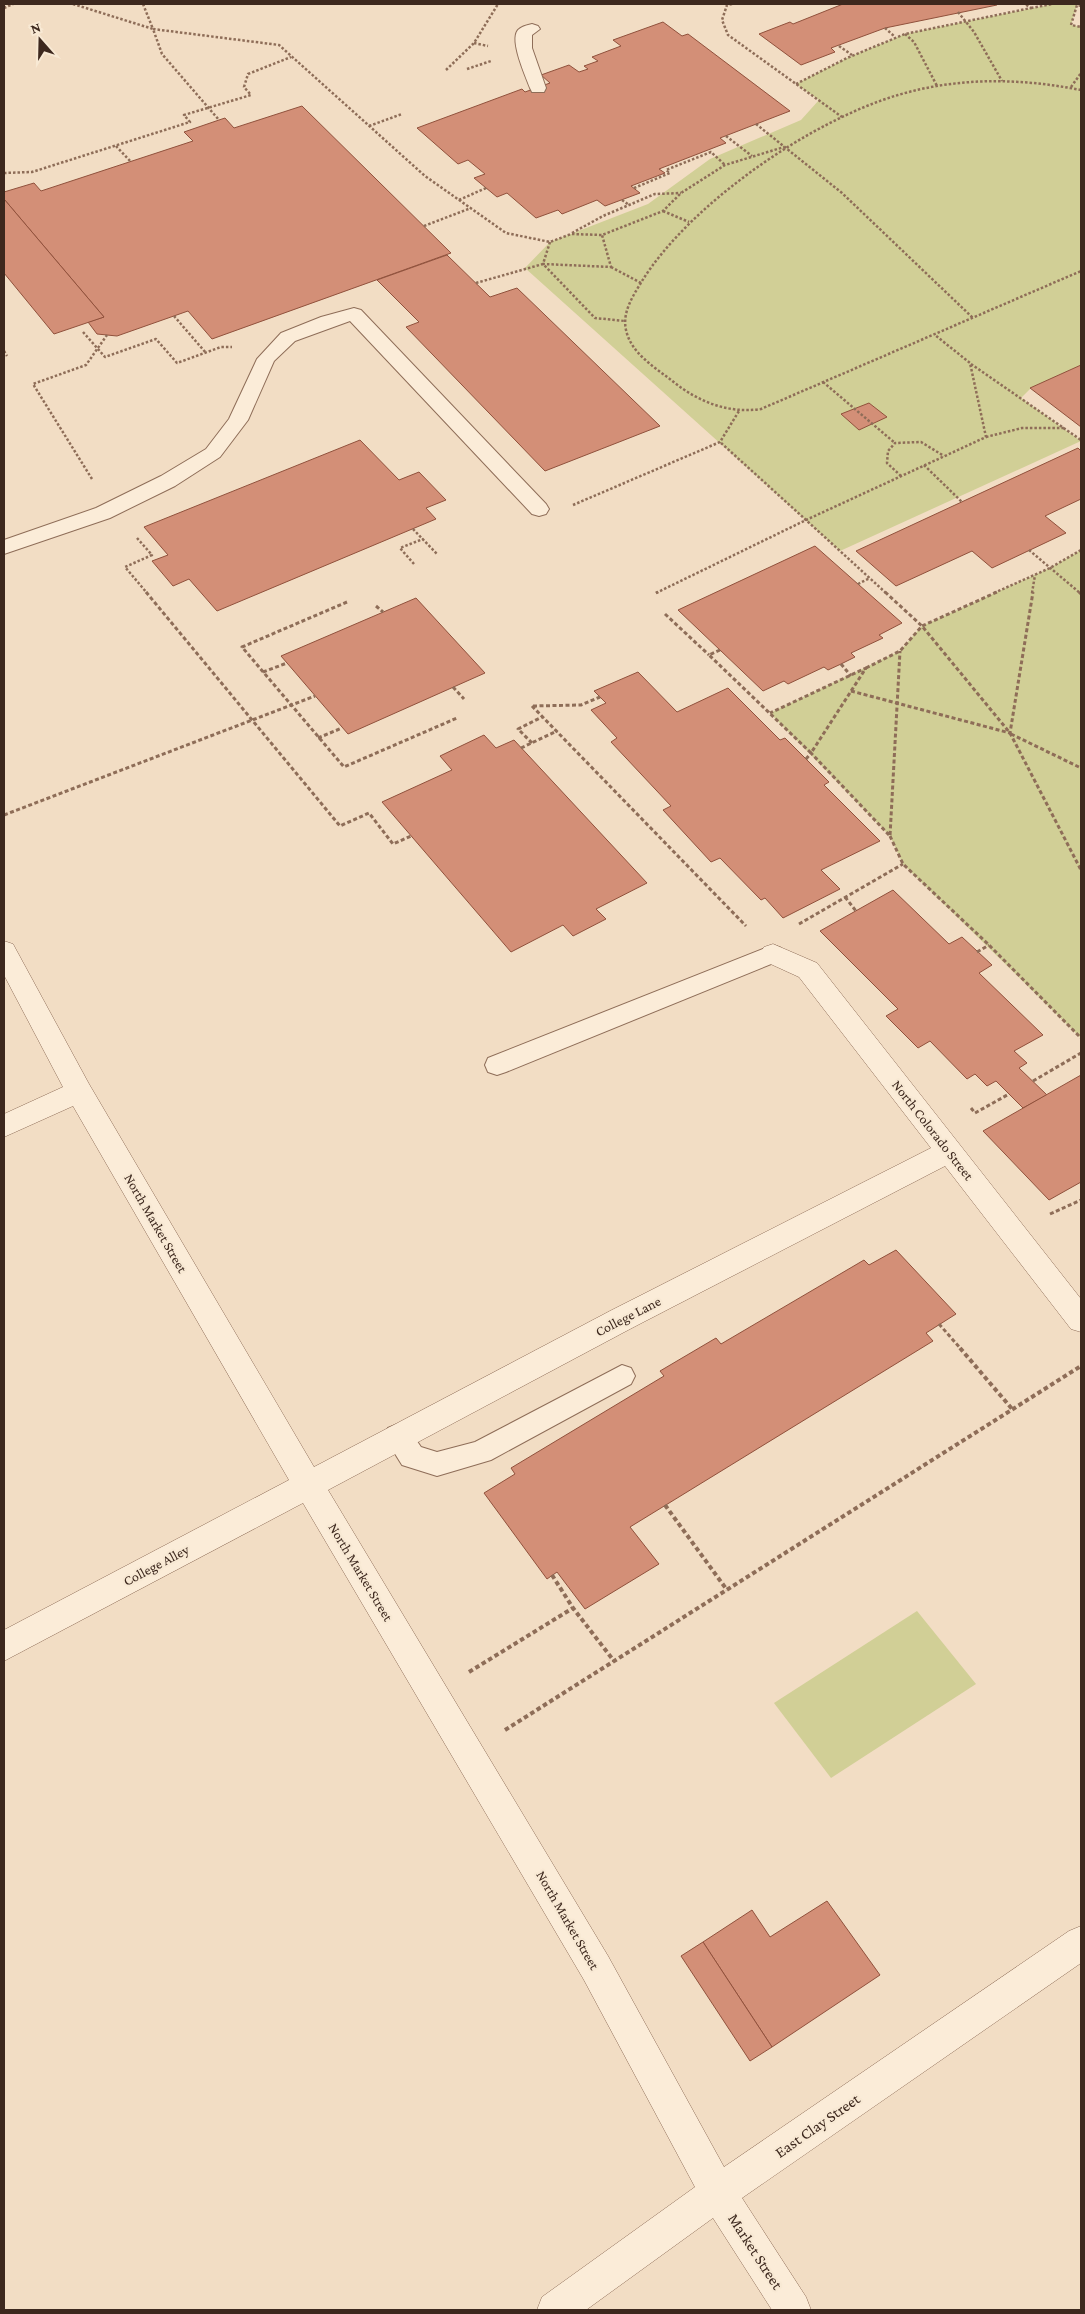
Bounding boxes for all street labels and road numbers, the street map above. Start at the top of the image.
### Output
street label: North Colorado Street [889,1077,977,1183]
street label: North Market Street [121,1171,191,1276]
street label: College Lane [593,1293,663,1339]
street label: North Market Street [325,1520,397,1624]
street label: College Alley [120,1541,192,1589]
street label: North Market Street [533,1868,603,1973]
street label: East Clay Street [772,2090,864,2162]
street label: Market Street [725,2210,787,2293]

